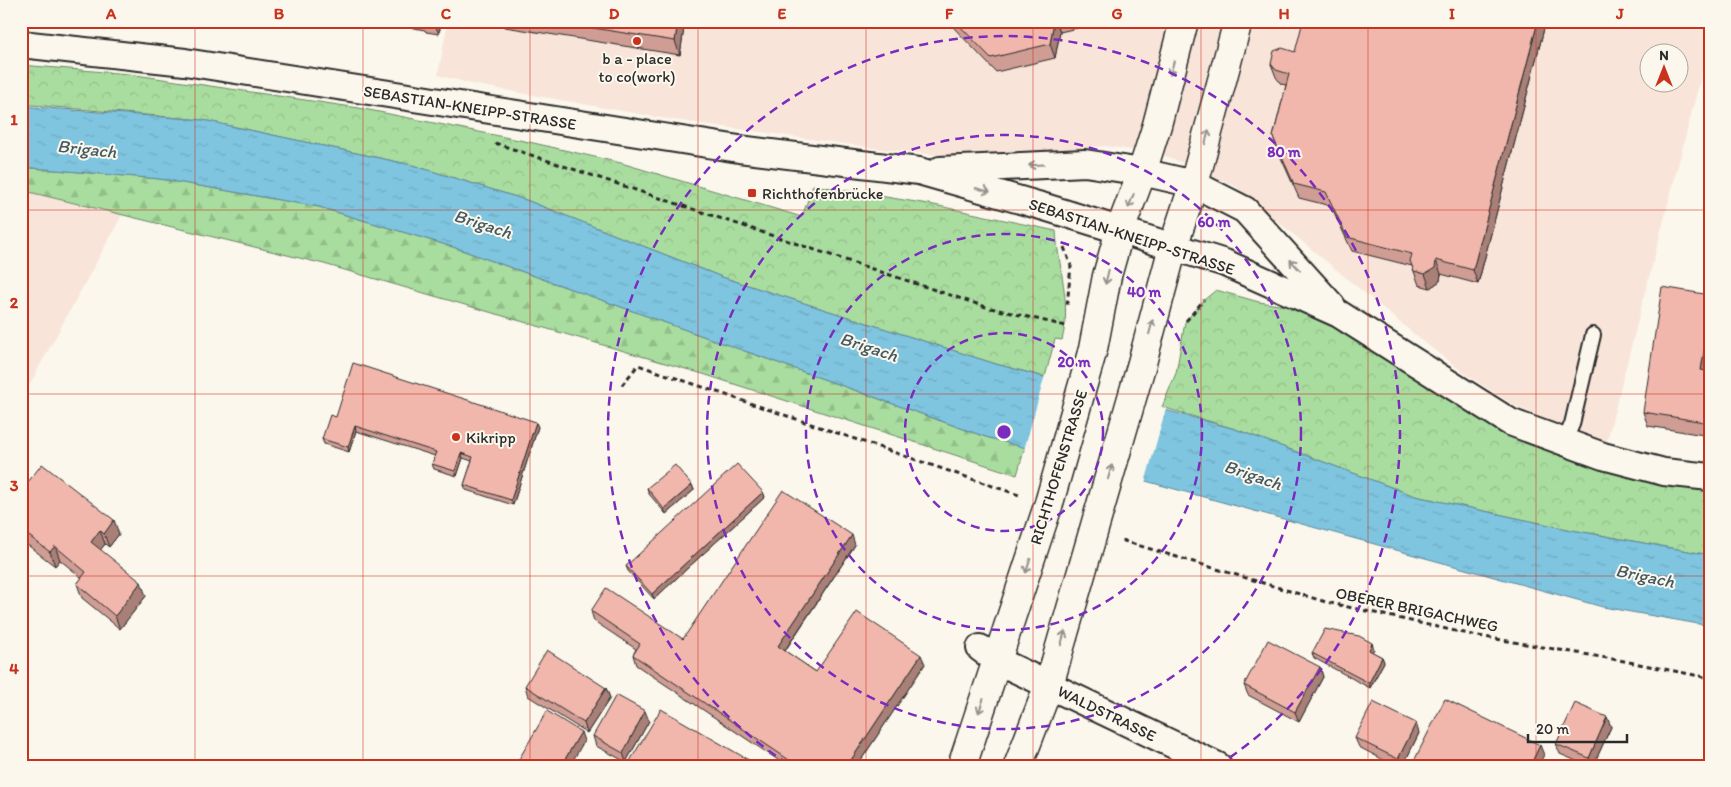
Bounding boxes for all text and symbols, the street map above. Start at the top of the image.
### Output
text: A [105,4,117,23]
text: B [274,4,285,23]
text: C [441,4,452,23]
text: D [609,4,620,23]
text: E [778,4,787,23]
text: F [945,4,954,23]
text: G [1111,4,1123,23]
text: H [1278,4,1290,23]
text: I [1449,4,1455,23]
text: J [1615,4,1624,23]
marker: b a - place to co(work) [631,35,643,47]
north arrow [1638,42,1688,92]
text: N [1659,47,1669,64]
place label: b a - place to co(work) [598,49,676,86]
one-way arrow [1166,60,1176,76]
street label: SEBASTIAN-KNEIPP-STRASSE [362,81,578,134]
text: 1 [10,110,18,129]
one-way arrow [1202,129,1212,145]
water label: Brigach [56,135,118,163]
text: 80 m [1267,143,1301,161]
one-way arrow [1028,161,1044,170]
place label: Richthofenbrücke [762,184,883,203]
one-way arrow [975,185,991,195]
marker: Richthofenbrücke [746,187,758,199]
one-way arrow [1125,193,1135,208]
street label: SEBASTIAN-KNEIPP-STRASSE [1026,194,1237,279]
water label: Brigach [451,204,515,244]
text: 60 m [1197,213,1231,231]
one-way arrow [1289,259,1301,272]
one-way arrow [1102,269,1111,285]
text: 40 m [1127,283,1162,301]
text: 2 [10,293,19,312]
one-way arrow [1147,319,1157,335]
water label: Brigach [837,327,901,367]
text: 20 m [1057,353,1091,371]
street label: RICHTHOFENSTRASSE [1026,387,1091,547]
centre of rings [995,423,1013,441]
place label: Kikripp [466,428,516,447]
marker: Kikripp [450,431,462,443]
water label: Brigach [1221,455,1285,495]
one-way arrow [1106,465,1116,481]
text: 3 [10,476,19,495]
one-way arrow [1023,557,1032,573]
water label: Brigach [1614,559,1677,593]
street label: OBERER BRIGACHWEG [1334,583,1500,636]
one-way arrow [1058,631,1068,647]
text: 4 [9,659,19,678]
street label: WALDSTRASSE [1054,681,1159,746]
one-way arrow [976,698,985,714]
scale bar [1528,712,1627,744]
text: 20 m [1536,720,1570,738]

